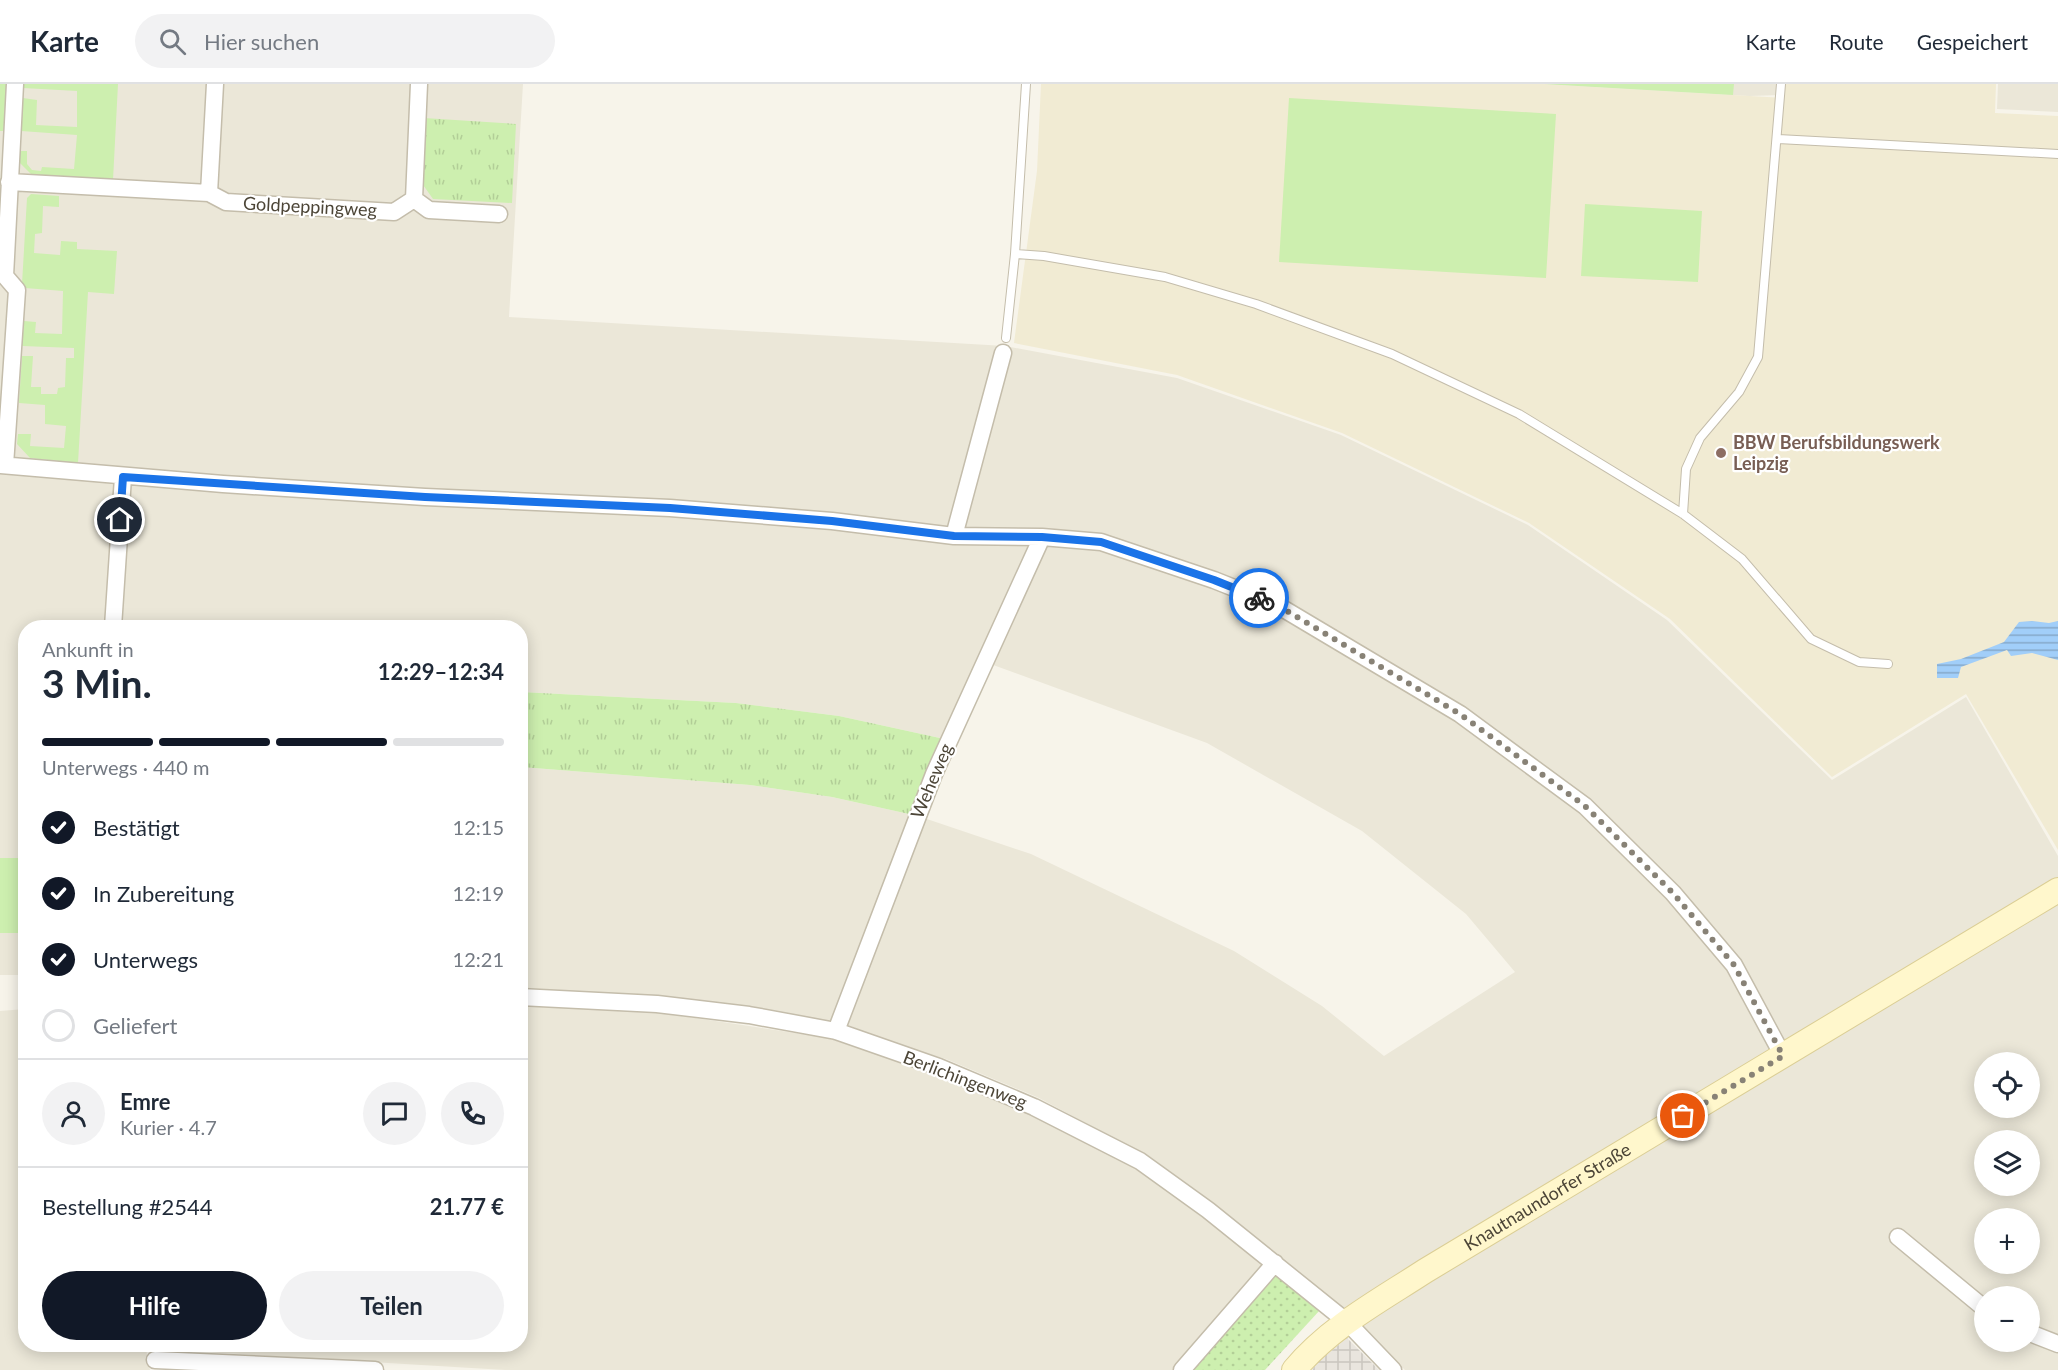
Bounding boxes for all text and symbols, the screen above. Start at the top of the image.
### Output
search box [135,14,555,68]
text: Karte [30,24,99,58]
icon: search [156,25,189,58]
text: Hier suchen [204,28,319,55]
text: Karte [1746,29,1796,54]
text: Route [1829,29,1884,54]
text: Gespeichert [1917,29,2028,54]
street label: Goldpeppingweg [243,192,378,220]
place label: BBW Berufsbildungswerk Leipzig [1733,431,1940,474]
marker: BBW Berufsbildungswerk Leipzig [1714,446,1728,460]
pin [94,494,145,545]
icon: home [103,503,136,536]
courier [1229,568,1289,628]
icon: bike [1243,582,1276,615]
text: Ankunft in [42,637,134,661]
text: 12:29–12:34 [378,658,504,685]
text: 3 Min. [42,660,152,706]
street label: Weheweg [905,740,957,821]
text: Unterwegs · 440 m [42,755,209,779]
icon: check [42,811,75,844]
text: Bestätigt [93,814,180,841]
text: 12:15 [453,815,504,839]
icon: check [42,877,75,910]
text: In Zubereitung [93,880,234,907]
text: 12:19 [453,881,504,905]
icon: check [42,943,75,976]
text: Unterwegs [93,946,198,973]
text: 12:21 [453,947,504,971]
text: Geliefert [93,1012,177,1039]
street label: Berlichingenweg [900,1045,1030,1113]
map controls [1974,1052,2040,1352]
button: locate [1974,1052,2040,1118]
button: person [42,1082,105,1145]
button: chat [363,1082,426,1145]
button: phone [441,1082,504,1145]
text: Emre [120,1088,170,1115]
pin [1657,1090,1708,1141]
icon: bag [1666,1099,1699,1132]
text: Kurier · 4.7 [120,1115,217,1139]
button: layers [1974,1130,2040,1196]
street label: Knautnaundorfer Straße [1460,1138,1635,1255]
text: Bestellung #2544 [42,1193,212,1220]
text: 21.77 € [430,1193,504,1220]
button: + [1974,1208,2040,1274]
button: Hilfe [42,1271,267,1340]
button: Teilen [279,1271,504,1340]
button: − [1974,1286,2040,1352]

